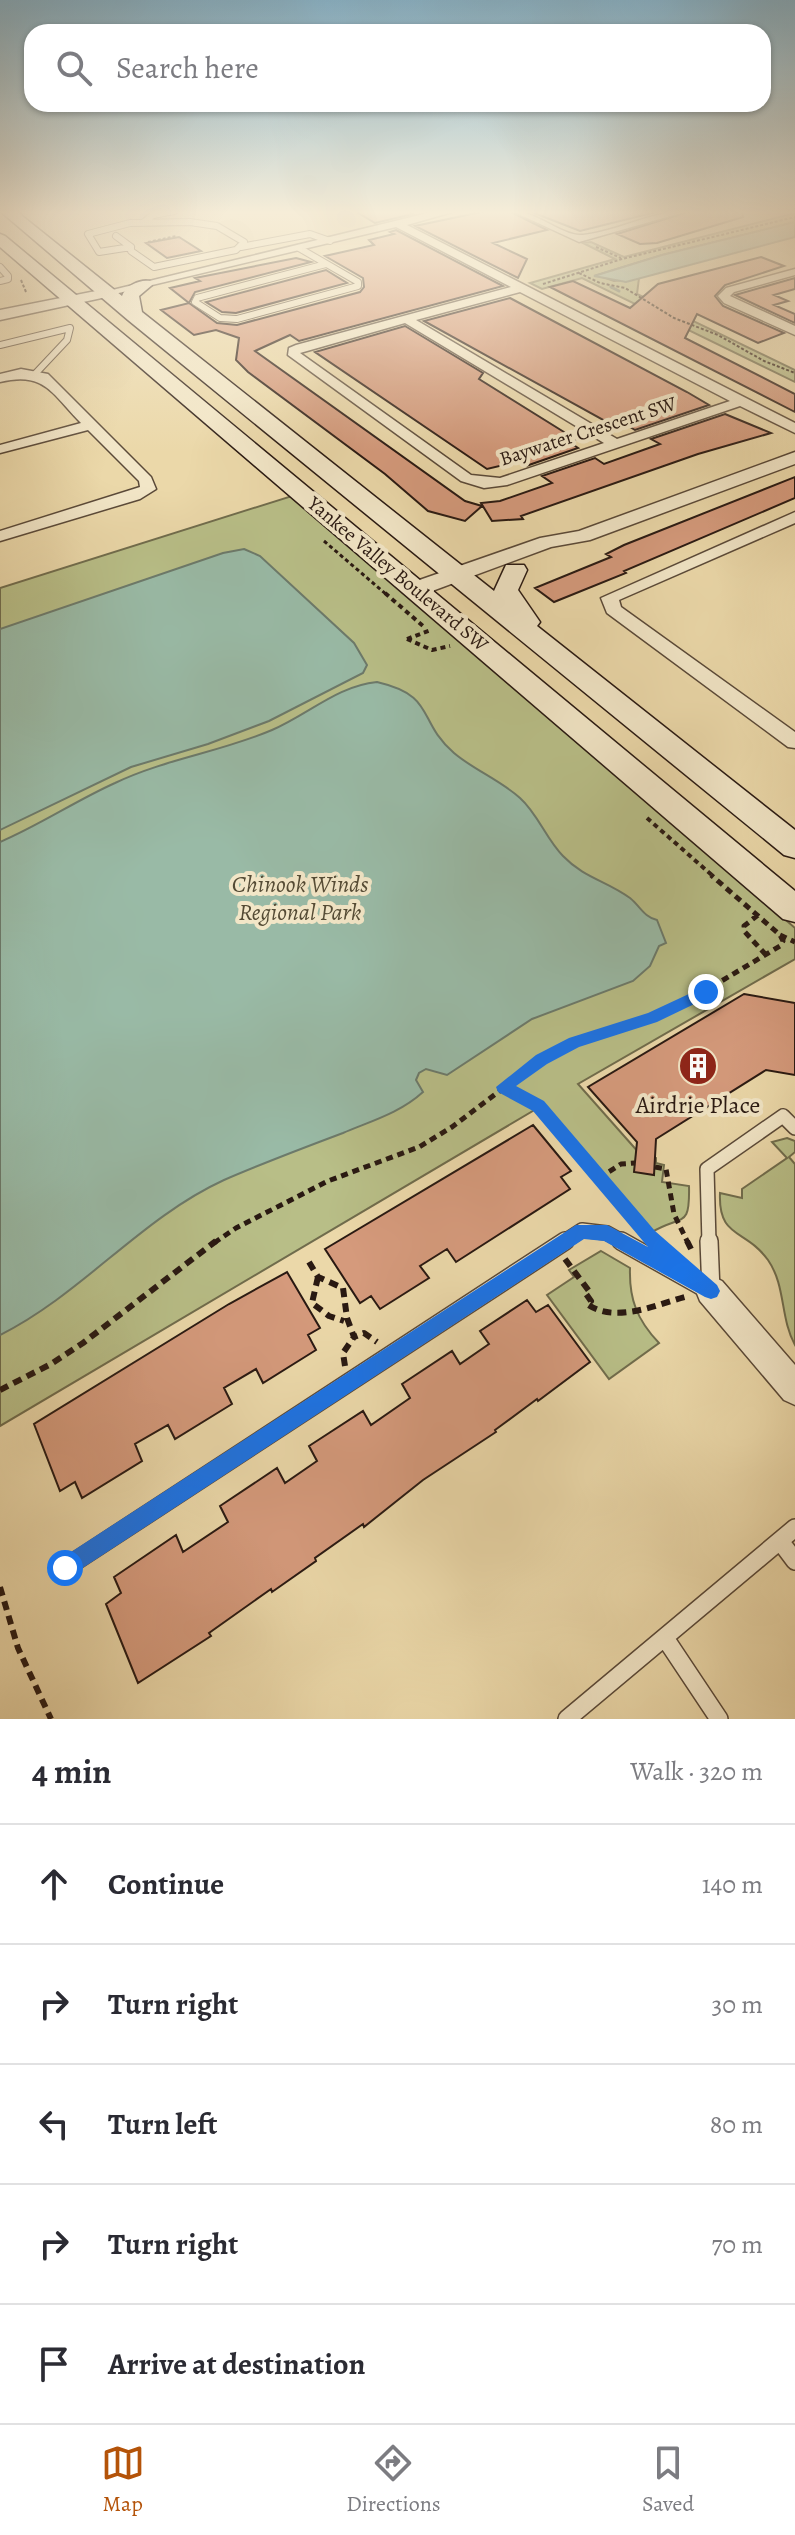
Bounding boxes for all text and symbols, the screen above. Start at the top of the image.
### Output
search box [24,24,771,112]
icon: search [52,46,96,90]
text: Search here [116,48,259,88]
street label: Baywater Crescent SW [496,390,680,472]
street label: Yankee Valley Boulevard SW [301,490,494,658]
park label: Chinook Winds Regional Park [232,868,368,928]
route end [688,974,724,1010]
building icon: Airdrie Place [677,1045,719,1087]
place label: Airdrie Place [635,1089,760,1121]
route start [47,1550,83,1586]
text: 4 min [32,1748,111,1795]
text: Walk · 320 m [630,1754,763,1789]
icon: ahead [32,1862,76,1906]
text: Continue [108,1864,224,1904]
text: 140 m [702,1867,763,1902]
icon: right [32,1982,76,2026]
text: Turn right [108,1984,238,2024]
text: 30 m [712,1987,763,2022]
icon: left [32,2102,76,2146]
text: Turn left [108,2104,217,2144]
text: 80 m [710,2107,763,2142]
icon: right [32,2222,76,2266]
text: Turn right [108,2224,238,2264]
text: 70 m [711,2227,763,2262]
icon: arrive [32,2342,76,2386]
text: Arrive at destination [108,2344,365,2384]
tab: Map [101,2441,145,2519]
tab: Directions [346,2441,441,2519]
tab: Saved [642,2441,694,2519]

